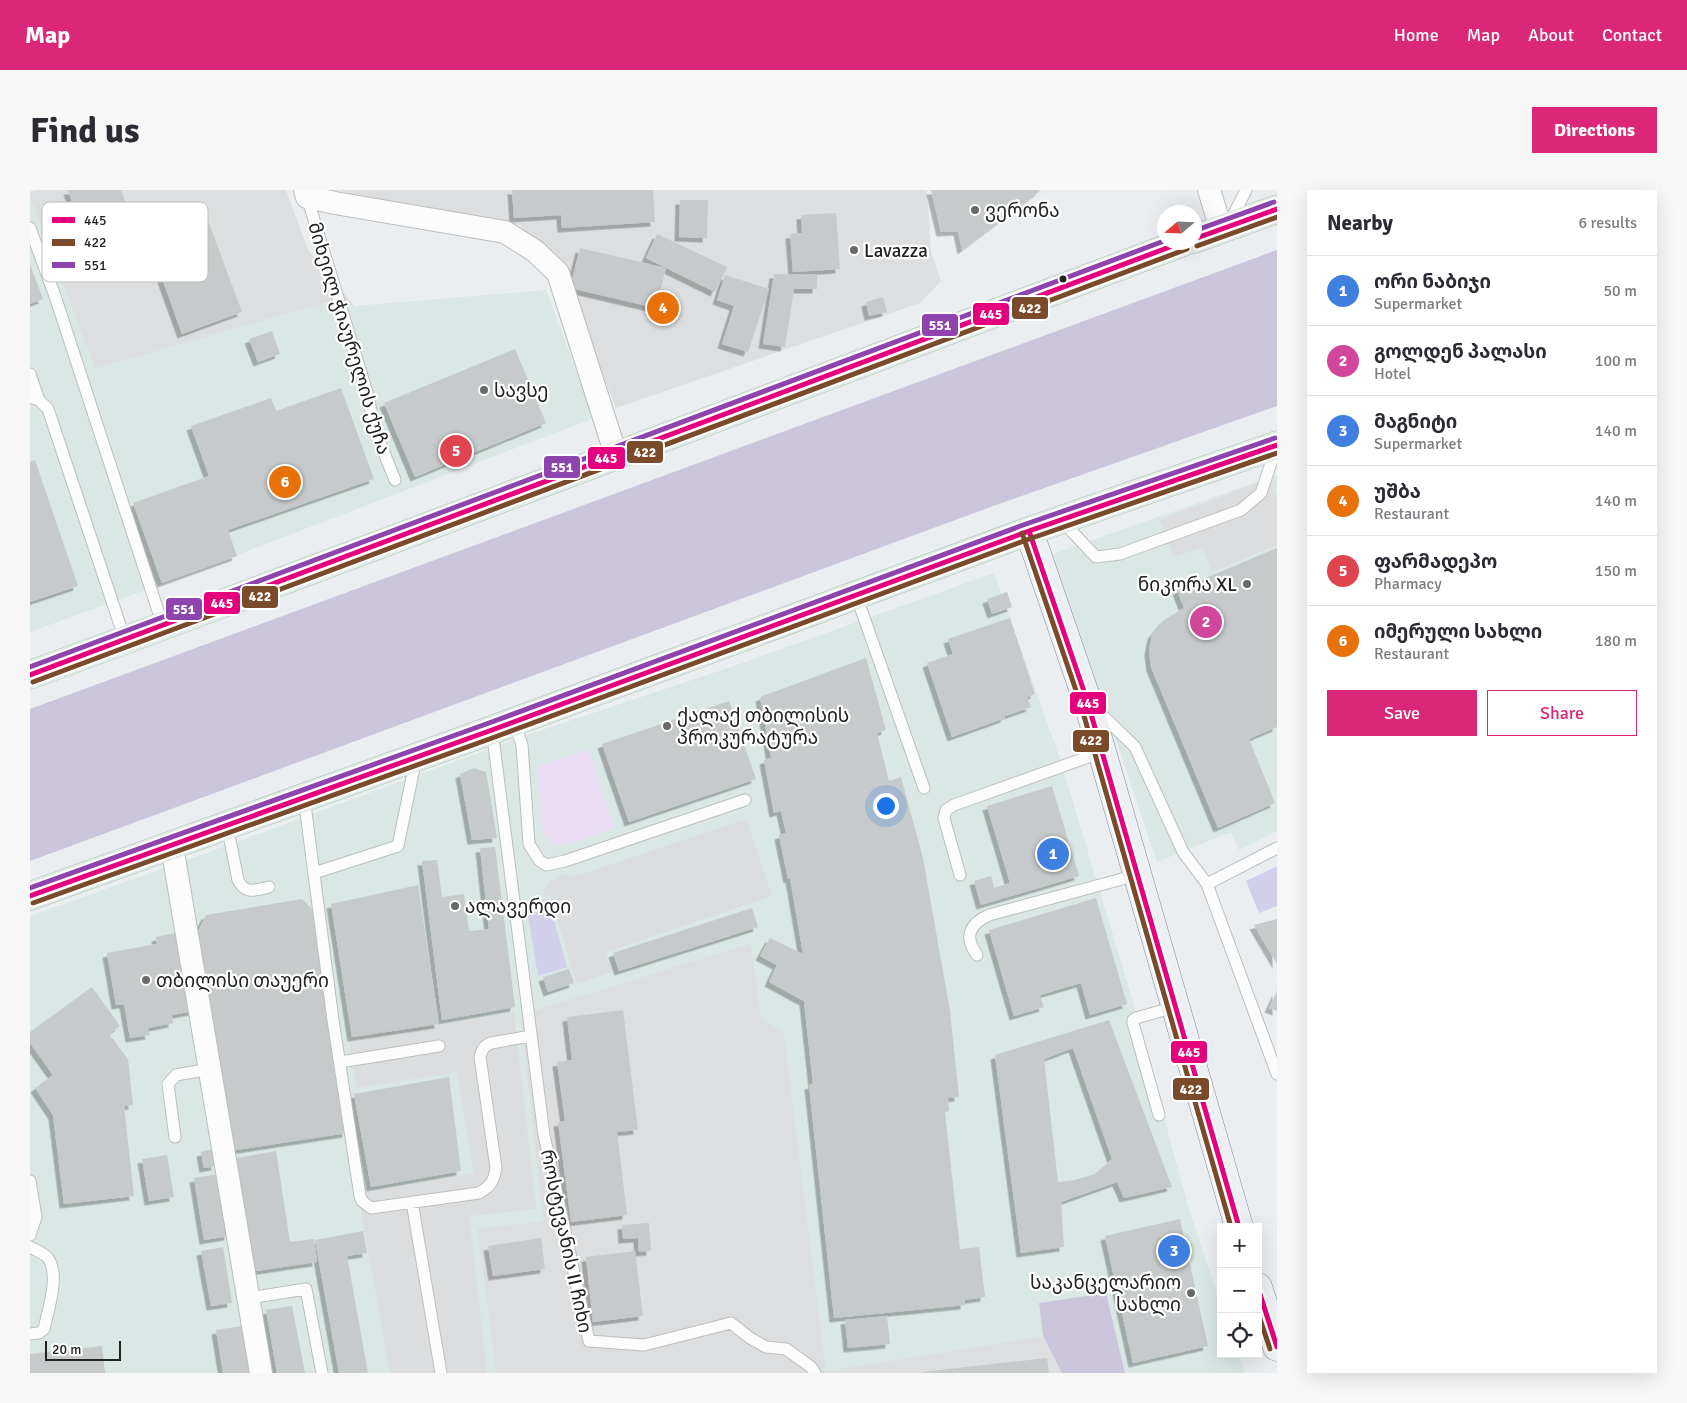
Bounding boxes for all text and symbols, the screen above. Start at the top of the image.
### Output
text: Map [25,20,70,50]
text: Home [1394,24,1439,46]
text: Map [1467,24,1500,46]
text: About [1528,24,1574,46]
text: Contact [1602,24,1662,46]
button: Directions [1532,107,1657,153]
text: Find us [30,109,140,152]
place label: ვერონა [985,199,1060,223]
legend [42,202,208,282]
marker: ვერონა [969,204,981,216]
north arrow [1157,205,1202,250]
text: Nearby [1327,210,1393,236]
text: 445 [84,212,107,229]
text: 6 results [1578,213,1637,233]
street label: მიხეილ ჭიაურელის ქუჩა [302,219,396,457]
text: 422 [84,234,107,251]
place label: Lavazza [864,239,928,263]
marker: Lavazza [848,244,860,256]
text: 551 [84,257,107,274]
text: ორი ნაბიჯი [1374,270,1491,294]
unlabelled marker [1058,274,1068,284]
text: 1 [1339,281,1347,301]
text: 50 m [1603,281,1637,301]
pin: 4 [647,289,679,327]
text: Supermarket [1374,294,1462,314]
line badge: 422 [1011,296,1049,320]
text: 422 [1019,300,1041,317]
line badge: 445 [972,302,1010,326]
text: 445 [980,306,1002,323]
line badge: 551 [921,313,959,337]
text: 551 [929,317,952,334]
text: გოლდენ პალასი [1374,340,1547,364]
text: 2 [1339,351,1347,371]
text: 100 m [1595,351,1637,371]
text: Hotel [1374,364,1411,384]
place label: სავსე [494,379,549,403]
marker: სავსე [478,384,490,396]
text: მაგნიტი [1374,410,1457,434]
text: 3 [1339,421,1347,441]
text: 140 m [1595,421,1637,441]
pin: 5 [440,432,472,470]
text: Supermarket [1374,434,1462,454]
line badge: 422 [626,440,664,464]
text: 422 [634,444,656,461]
line badge: 445 [587,446,626,470]
text: 445 [595,450,617,467]
line badge: 551 [543,455,581,479]
text: 551 [551,459,574,476]
pin: 6 [269,463,301,501]
text: უშბა [1374,480,1421,504]
text: 4 [1339,491,1347,511]
text: 140 m [1595,491,1637,511]
text: Restaurant [1374,504,1449,524]
text: ფარმადეპო [1374,550,1497,574]
text: 5 [1339,561,1347,581]
text: 150 m [1595,561,1637,581]
place label: ნიკორა XL [1138,573,1237,597]
text: Pharmacy [1374,574,1442,594]
marker: ნიკორა XL [1241,578,1253,590]
line badge: 422 [241,585,279,609]
text: 422 [249,588,271,605]
line badge: 445 [203,591,241,615]
text: 445 [211,595,233,612]
line badge: 551 [165,597,203,621]
text: 551 [173,601,196,618]
pin: 2 [1190,603,1222,641]
text: იმერული სახლი [1374,620,1542,644]
text: 6 [1339,631,1347,651]
text: 180 m [1595,631,1637,651]
text: Restaurant [1374,644,1449,664]
button: Save [1327,690,1477,736]
button: Share [1487,690,1637,736]
line badge: 445 [1069,691,1107,715]
text: 445 [1077,695,1099,712]
place label: ქალაქ თბილისის პროკურატურა [677,704,849,750]
marker: ქალაქ თბილისის პროკურატურა [661,720,673,732]
line badge: 422 [1072,729,1110,753]
text: 422 [1080,732,1102,749]
your location [873,793,899,819]
pin: 1 [1037,835,1069,873]
place label: ალავერდი [465,895,571,919]
marker: ალავერდი [449,900,461,912]
place label: თბილისი თაუერი [156,969,329,993]
marker: თბილისი თაუერი [140,974,152,986]
line badge: 445 [1170,1040,1208,1064]
text: 445 [1178,1044,1200,1061]
line badge: 422 [1172,1077,1210,1101]
text: 422 [1180,1081,1202,1098]
street label: როსტევანის II ჩიხი [535,1147,597,1335]
map controls [1217,1223,1262,1358]
button: + [1217,1223,1262,1268]
pin: 3 [1158,1232,1190,1270]
button: − [1217,1268,1262,1313]
place label: საკანცელარიო სახლი [1030,1271,1181,1317]
marker: საკანცელარიო სახლი [1185,1287,1197,1299]
button: locate [1217,1313,1262,1358]
scale bar [45,1338,121,1361]
text: 20 m [52,1341,81,1358]

